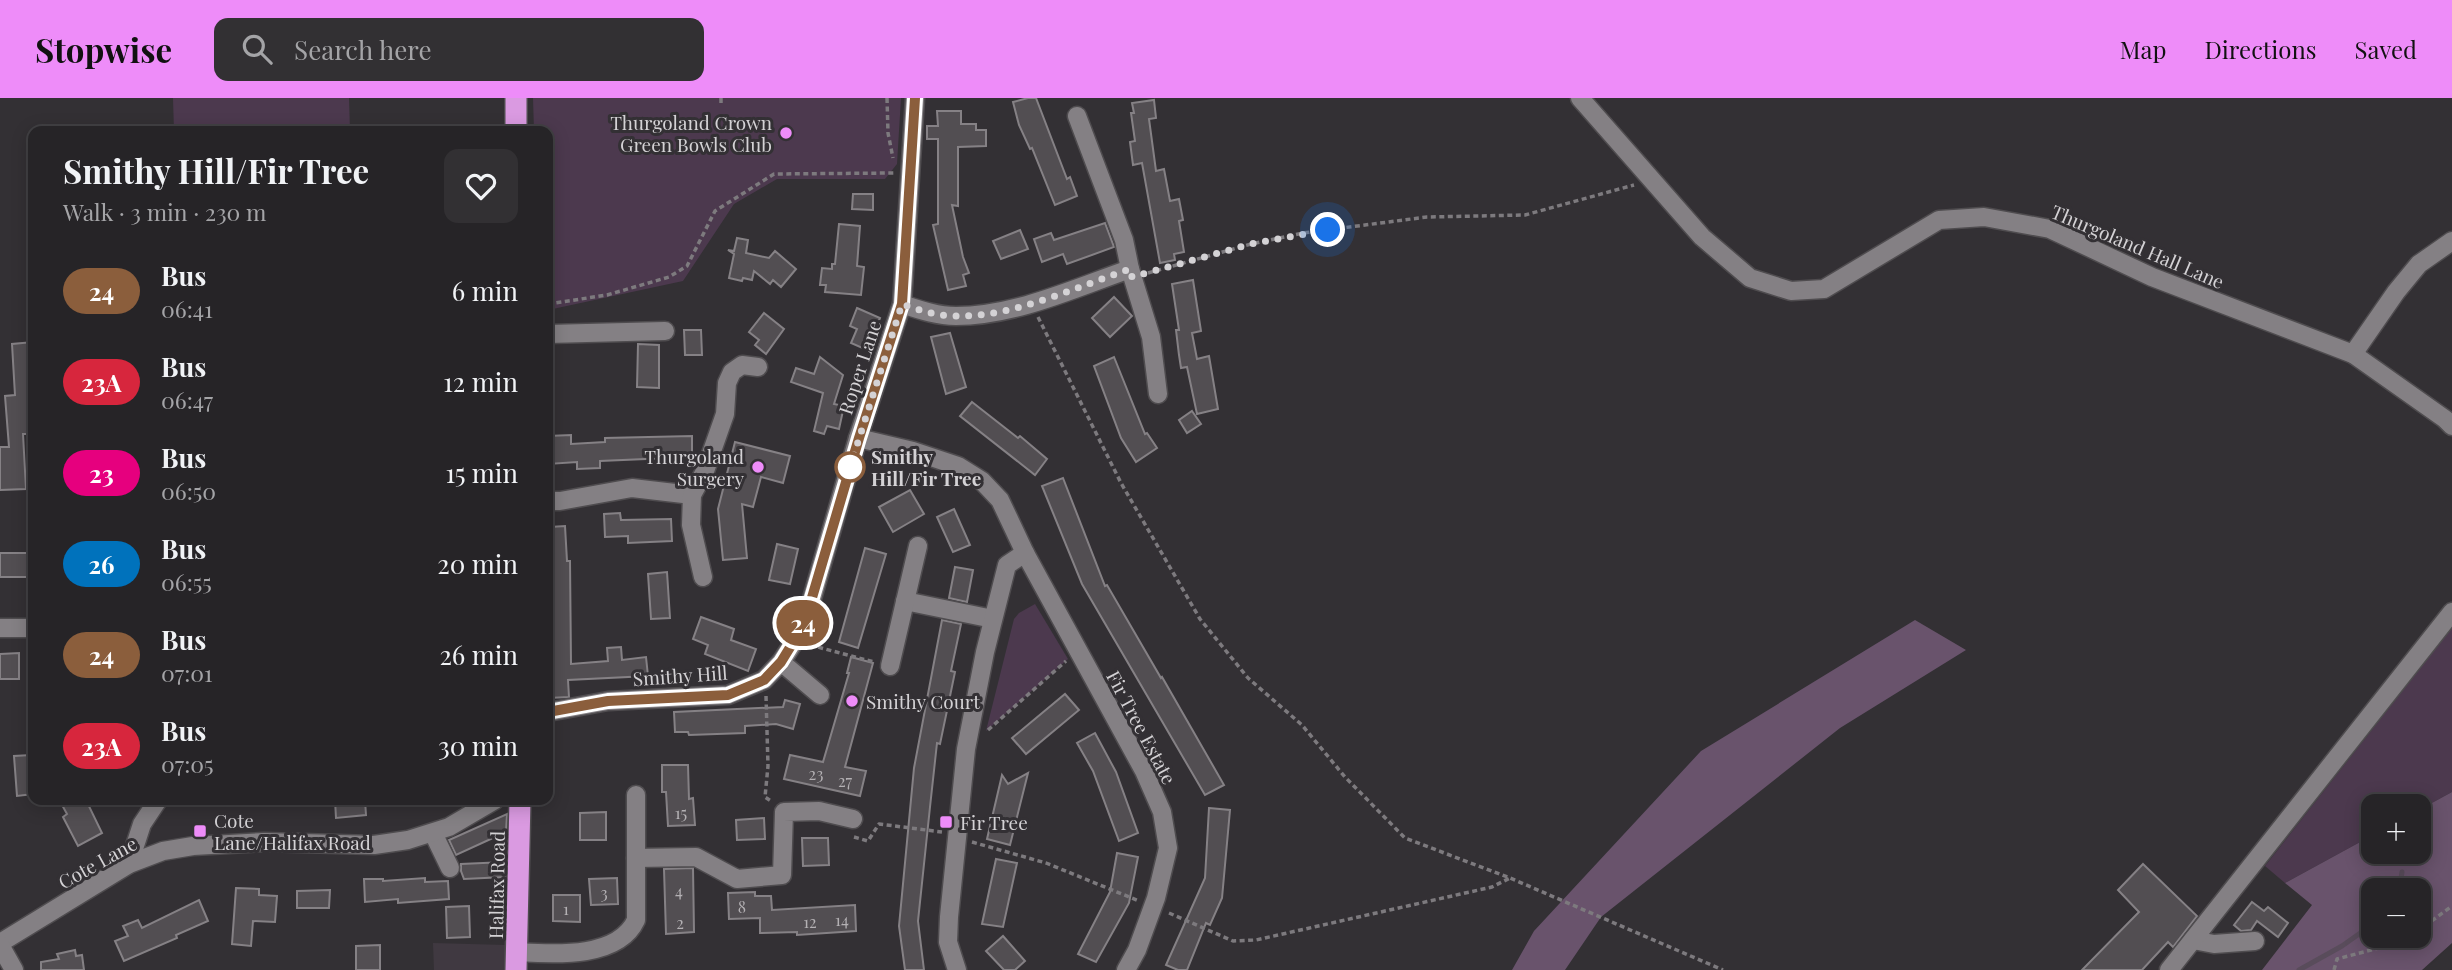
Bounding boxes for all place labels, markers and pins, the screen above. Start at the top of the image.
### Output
place label: Thurgoland Crown Green Bowls Club [610,109,773,157]
marker: Thurgoland Crown Green Bowls Club [778,125,794,141]
place label: Thurgoland Surgery [644,443,744,491]
place label: Smithy Hill/Fir Tree [871,443,981,491]
marker: Smithy Hill/Fir Tree [835,452,865,482]
marker: Thurgoland Surgery [750,459,766,475]
place label: Smithy Court [866,688,980,714]
marker: Smithy Court [844,693,860,709]
place label: Cote Lane/Halifax Road [214,807,371,855]
place label: Fir Tree [960,809,1028,835]
marker: Fir Tree [938,814,954,830]
marker: Cote Lane/Halifax Road [192,823,208,839]

